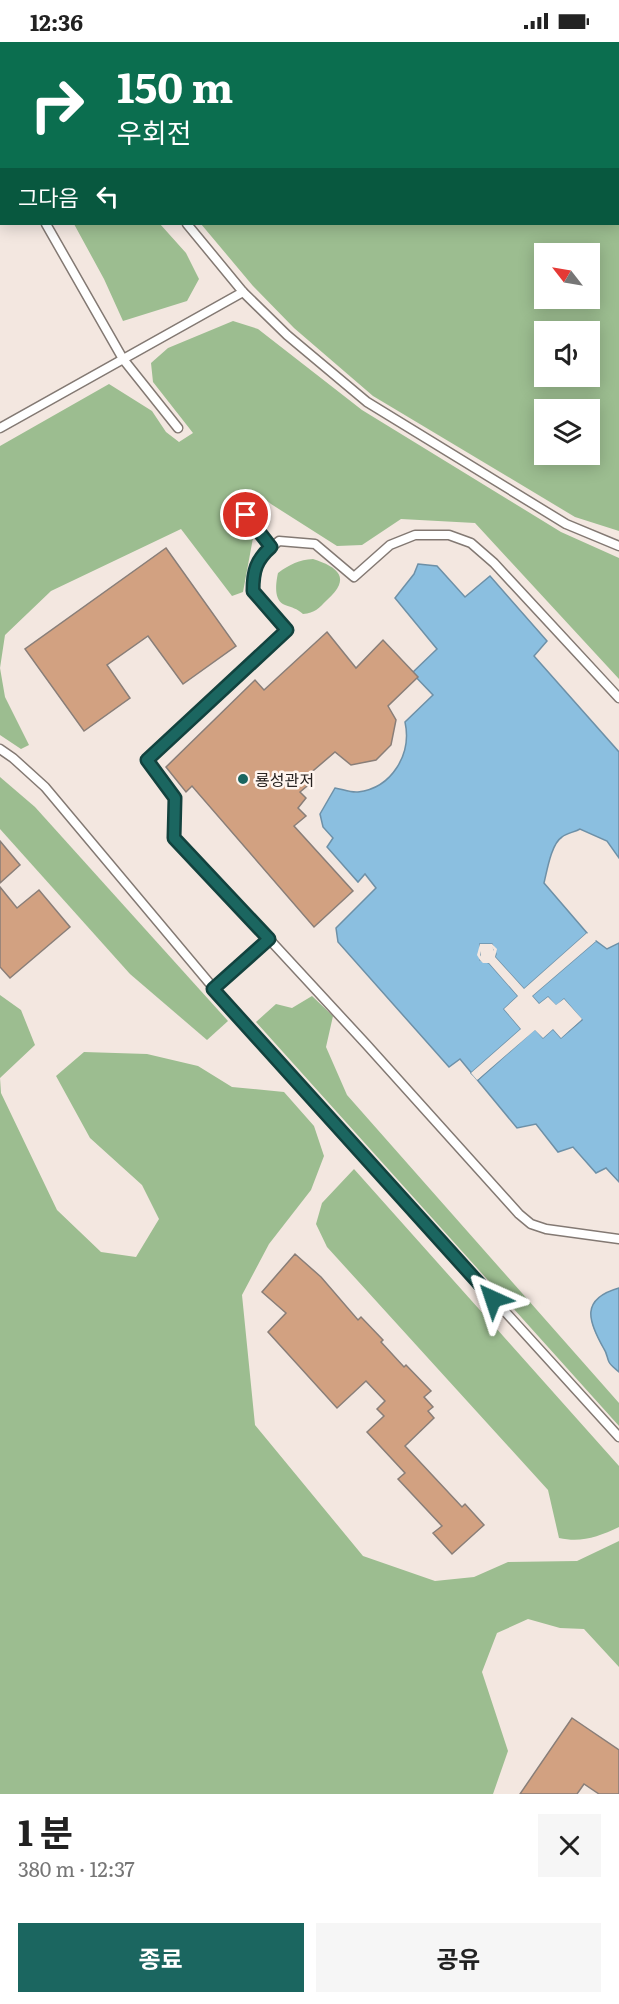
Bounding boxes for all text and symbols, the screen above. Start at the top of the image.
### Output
text: 12:36 [30,5,83,38]
text: 150 m [117,54,233,116]
icon: right [18,66,96,144]
text: 우회전 [117,111,192,151]
text: 그다음 [18,180,79,213]
icon: left [91,180,124,213]
north arrow [534,243,600,309]
map controls [534,243,600,465]
button: sound [534,321,600,387]
button: layers [534,399,600,465]
pin [220,489,271,540]
icon: arrive [229,498,262,531]
place label: 룡성관저 [255,767,314,791]
marker: 룡성관저 [236,772,250,786]
position arrow [461,1267,525,1331]
text: 1 분 [18,1804,73,1857]
button: close [538,1814,601,1877]
text: 380 m · 12:37 [18,1853,135,1883]
button: 종료 [18,1923,304,1992]
button: 공유 [316,1923,601,1992]

